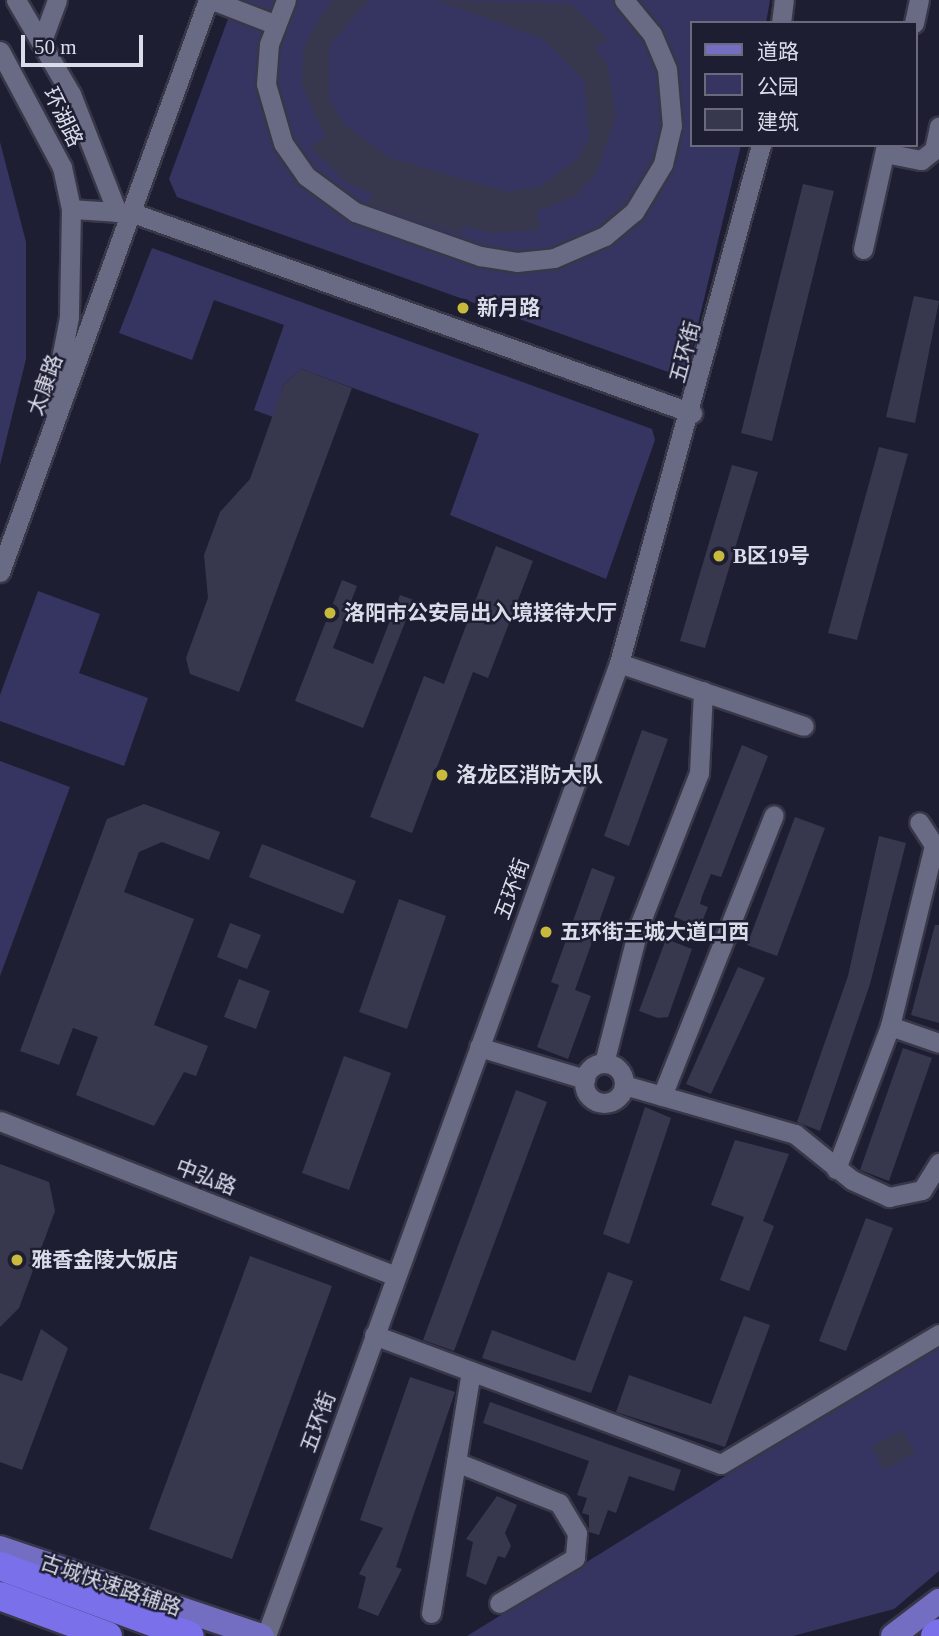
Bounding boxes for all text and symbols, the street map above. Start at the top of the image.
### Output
scale bar [24,21,147,65]
legend [690,21,918,147]
text: 50 m [34,35,77,59]
text: 道路 [757,40,799,64]
text: 公园 [757,75,799,99]
street label: 环湖路 [38,83,88,151]
text: 建筑 [757,110,799,134]
place label: 新月路 [477,295,540,321]
marker: 新月路 [455,300,471,316]
street label: 五环街 [665,318,705,386]
street label: 太康路 [22,351,68,419]
place label: B区19号 [733,543,810,569]
marker: B区19号 [711,548,727,564]
place label: 洛阳市公安局出入境接待大厅 [344,600,617,626]
marker: 洛阳市公安局出入境接待大厅 [322,605,338,621]
place label: 洛龙区消防大队 [456,762,603,788]
marker: 洛龙区消防大队 [434,767,450,783]
street label: 五环街 [489,855,535,923]
place label: 五环街王城大道口西 [560,919,749,945]
marker: 五环街王城大道口西 [538,924,554,940]
street label: 中弘路 [172,1154,240,1200]
place label: 雅香金陵大饭店 [31,1247,178,1273]
marker: 雅香金陵大饭店 [9,1252,25,1268]
street label: 五环街 [295,1388,341,1456]
street label: 古城快速路辅路 [37,1549,185,1621]

